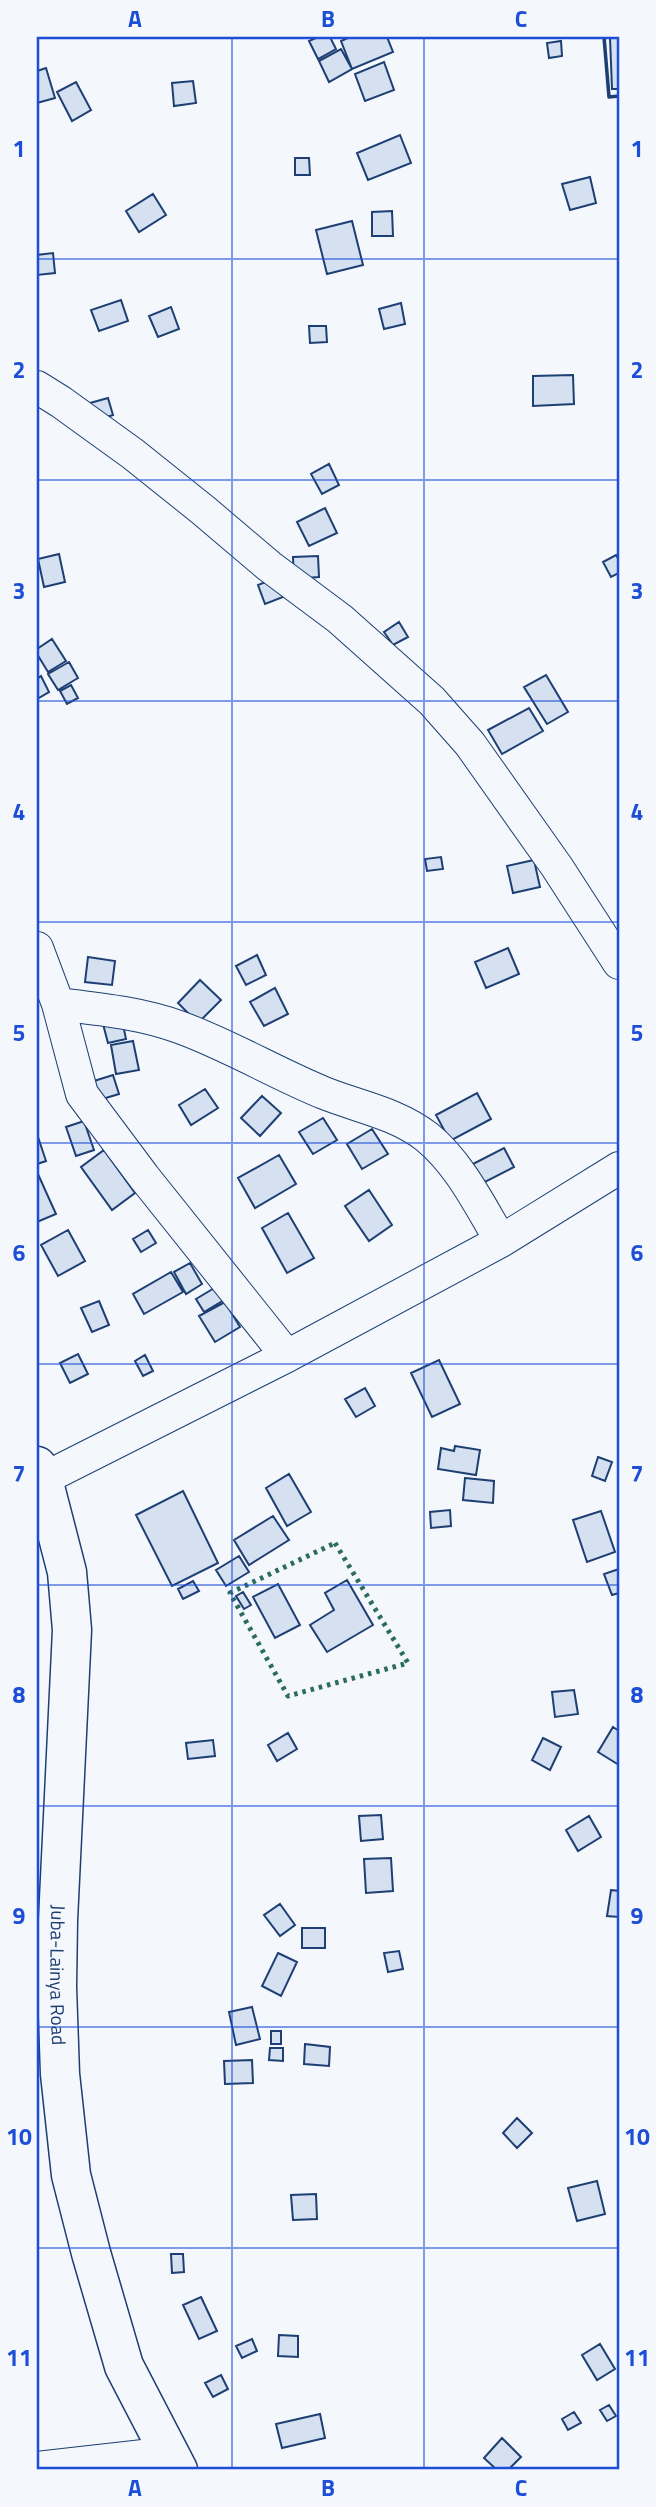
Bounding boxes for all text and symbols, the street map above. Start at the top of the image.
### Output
text: A [128,1,142,36]
text: B [321,1,335,36]
text: C [515,1,527,36]
text: 1 [13,131,25,166]
text: 1 [631,131,643,166]
text: 2 [13,352,25,387]
text: 2 [631,352,643,387]
text: 3 [13,573,25,608]
text: 3 [631,573,643,608]
text: 4 [13,794,25,829]
text: 4 [631,794,643,829]
text: 5 [13,1015,25,1050]
text: 5 [631,1015,643,1050]
text: 6 [13,1235,26,1270]
text: 6 [631,1235,644,1270]
text: 7 [13,1456,25,1491]
text: 7 [631,1456,643,1491]
text: 8 [13,1677,26,1712]
text: 8 [631,1677,644,1712]
text: 9 [13,1898,26,1933]
text: 9 [631,1898,644,1933]
street label: Juba-Lainya Road [43,1904,74,2046]
text: 10 [6,2119,32,2154]
text: 10 [624,2119,650,2154]
text: 11 [6,2340,32,2375]
text: 11 [624,2340,650,2375]
text: A [128,2470,142,2505]
text: B [321,2470,335,2505]
text: C [515,2470,527,2505]

